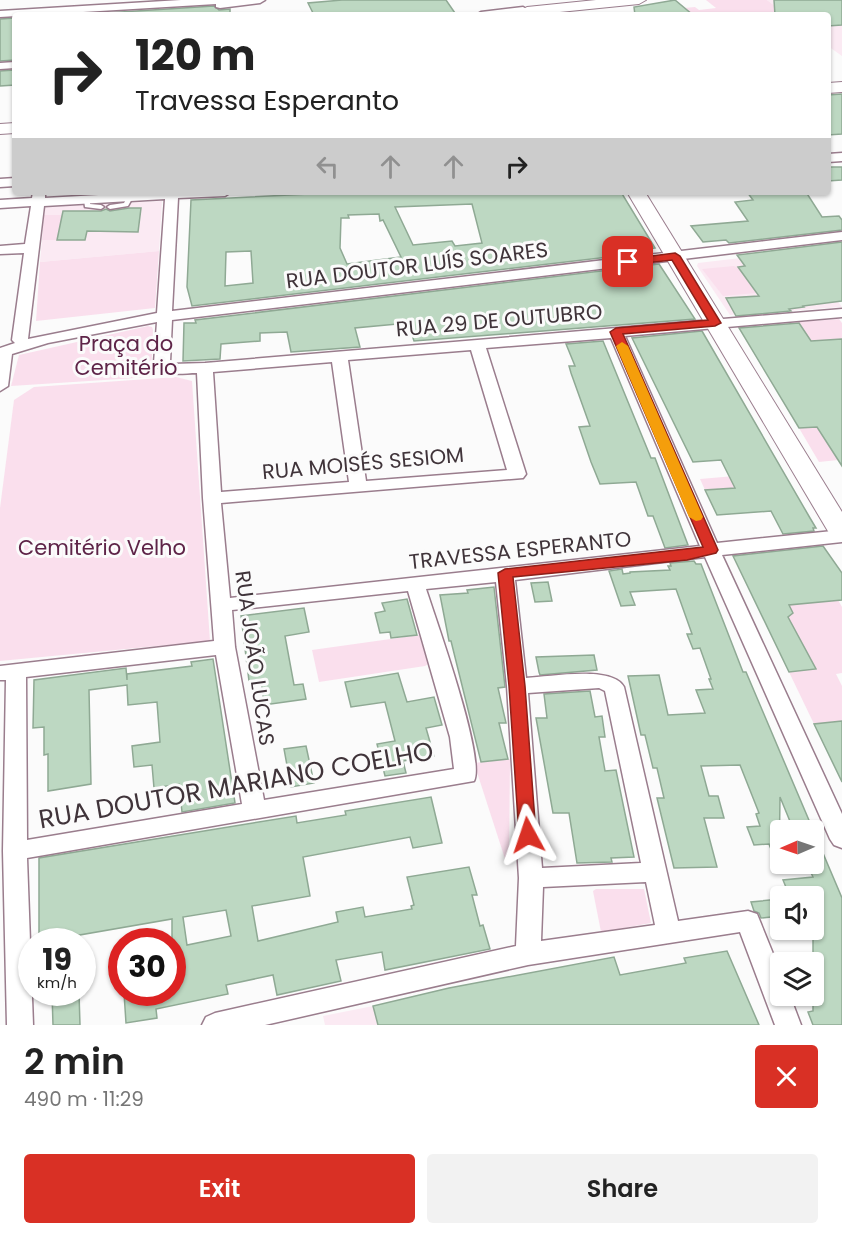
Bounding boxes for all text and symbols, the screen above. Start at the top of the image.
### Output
text: 120 m [135,26,256,85]
icon: right [36,36,114,114]
text: Travessa Esperanto [135,82,399,119]
icon: left [311,150,344,183]
icon: ahead [374,150,407,183]
icon: ahead [437,150,470,183]
icon: right [500,150,533,183]
street label: RUA DOUTOR LUÍS SOARES [284,235,550,295]
pin [602,236,653,287]
icon: arrive [611,245,644,278]
street label: RUA 29 DE OUTUBRO [395,297,603,343]
park label: Praça do Cemitério [74,329,178,382]
street label: RUA MOISÉS SESIOM [261,440,465,486]
street label: TRAVESSA ESPERANTO [407,524,633,576]
park label: Cemitério Velho [18,533,186,562]
street label: RUA JOÃO LUCAS [228,569,282,747]
street label: RUA DOUTOR MARIANO COELHO [36,733,436,837]
position arrow [496,803,560,867]
north arrow [770,820,824,874]
map controls [770,820,824,1006]
button: sound [770,886,824,940]
speed limit sign: 30 [108,928,186,1006]
text: 19 [42,938,72,981]
button: layers [770,952,824,1006]
text: km/h [37,972,77,993]
text: 2 min [24,1036,125,1087]
button: close [755,1045,818,1108]
text: 490 m · 11:29 [24,1085,144,1113]
button: Exit [24,1154,415,1223]
button: Share [427,1154,818,1223]

